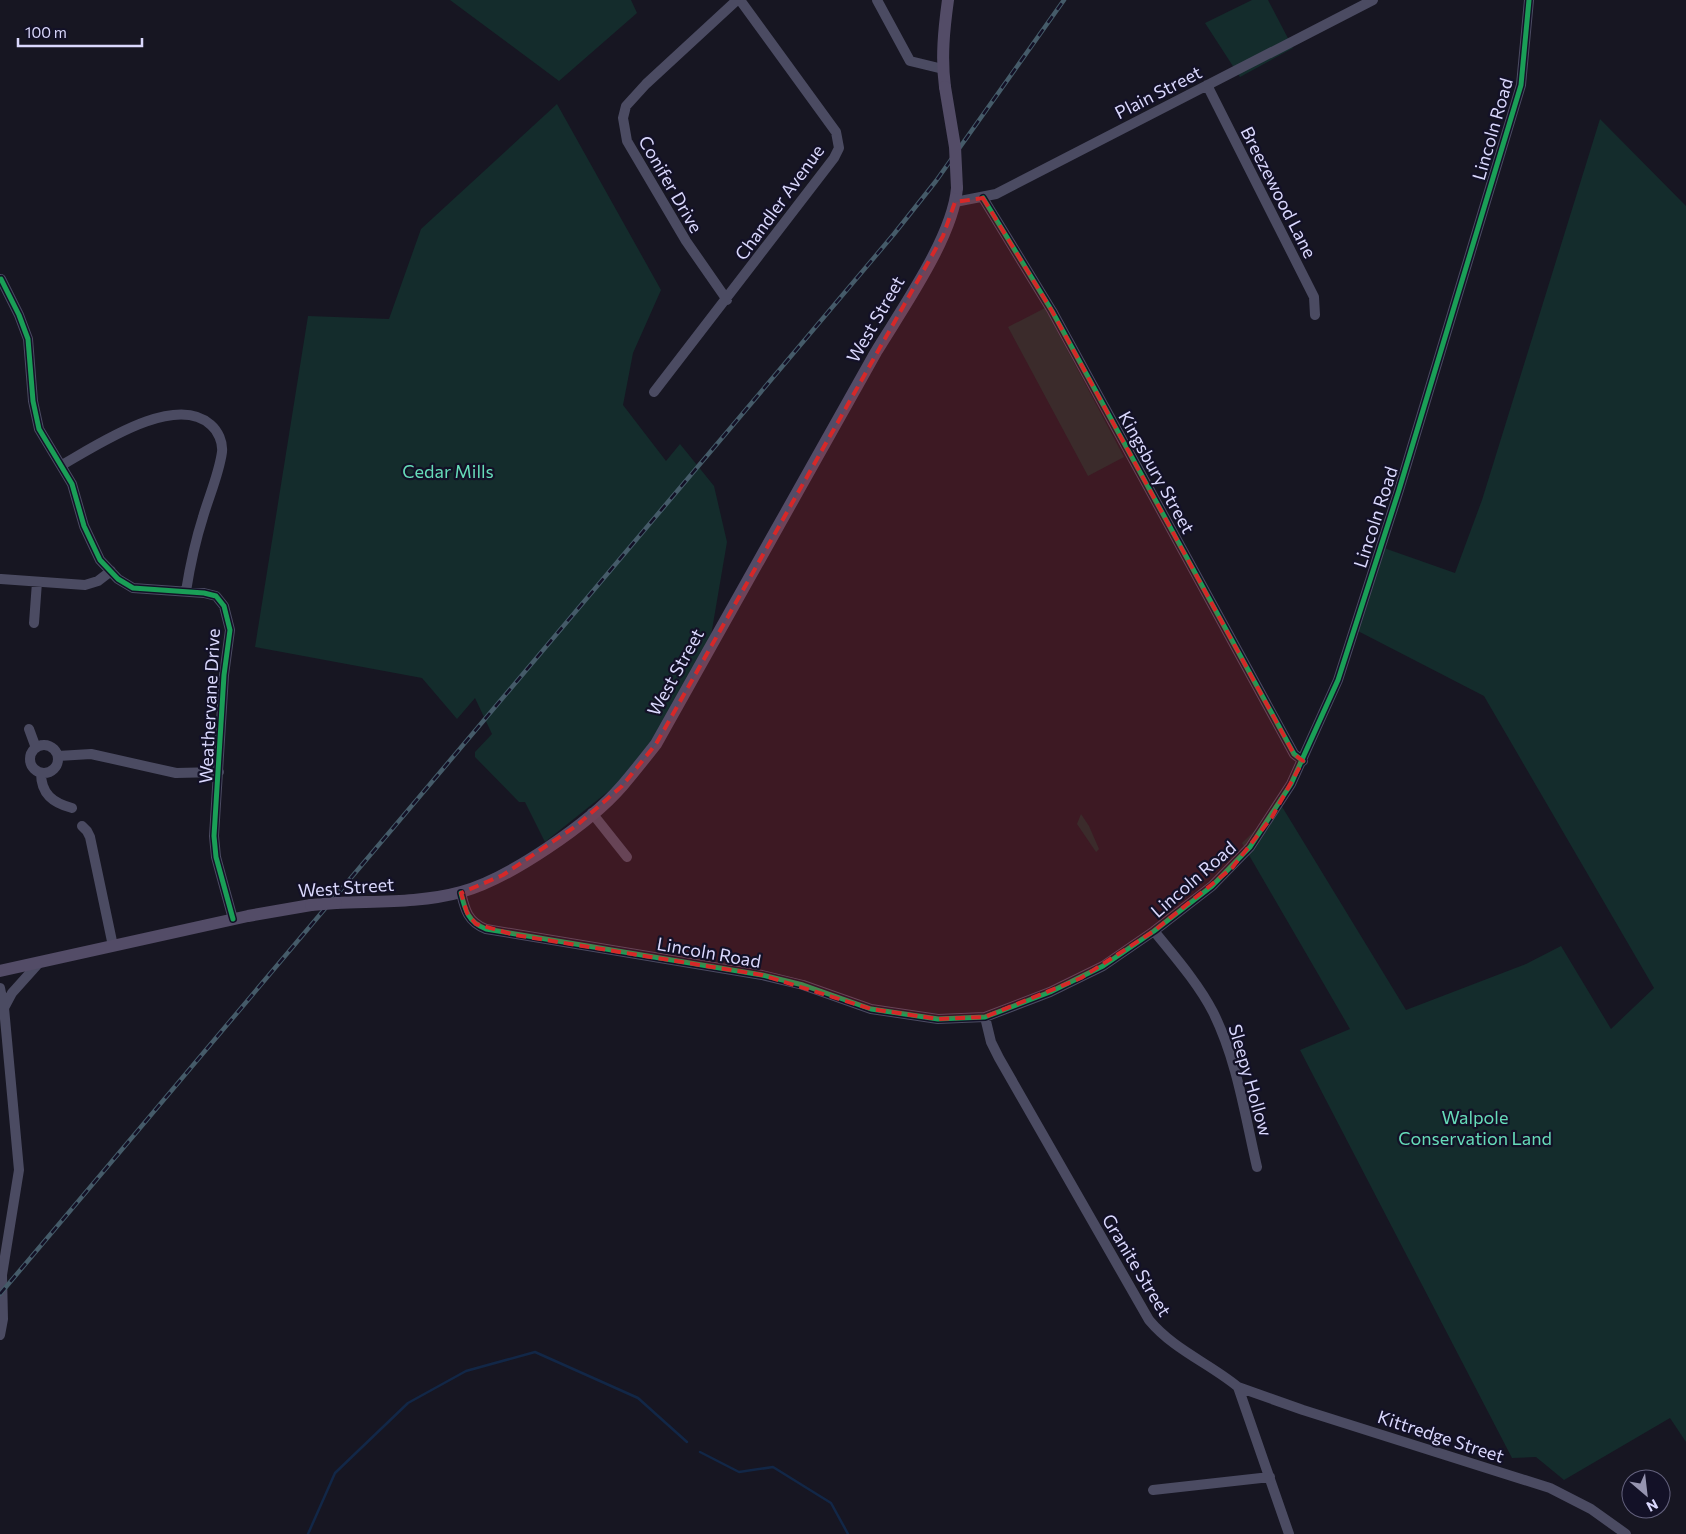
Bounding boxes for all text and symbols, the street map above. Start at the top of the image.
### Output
scale bar [18,15,141,47]
text: 100 m [25,23,67,41]
street label: Plain Street [1111,61,1205,123]
street label: Lincoln Road [1467,75,1517,183]
street label: Breezewood Lane [1236,123,1322,261]
street label: Conifer Drive [634,132,708,236]
street label: Chandler Avenue [730,140,828,264]
street label: West Street [841,272,909,366]
street label: Kingsbury Street [1114,407,1200,537]
park label: Cedar Mills [402,460,494,482]
street label: Lincoln Road [1348,464,1402,570]
street label: West Street [642,624,708,720]
street label: Weathervane Drive [194,628,224,784]
street label: Lincoln Road [1146,836,1240,922]
street label: West Street [297,873,395,901]
street label: Lincoln Road [655,932,763,972]
street label: Sleepy Hollow [1225,1021,1277,1139]
park label: Walpole Conservation Land [1398,1106,1552,1149]
street label: Granite Street [1098,1210,1176,1320]
street label: Kittredge Street [1375,1405,1507,1467]
north arrow [1621,1469,1671,1519]
text: N [1644,1496,1661,1516]

